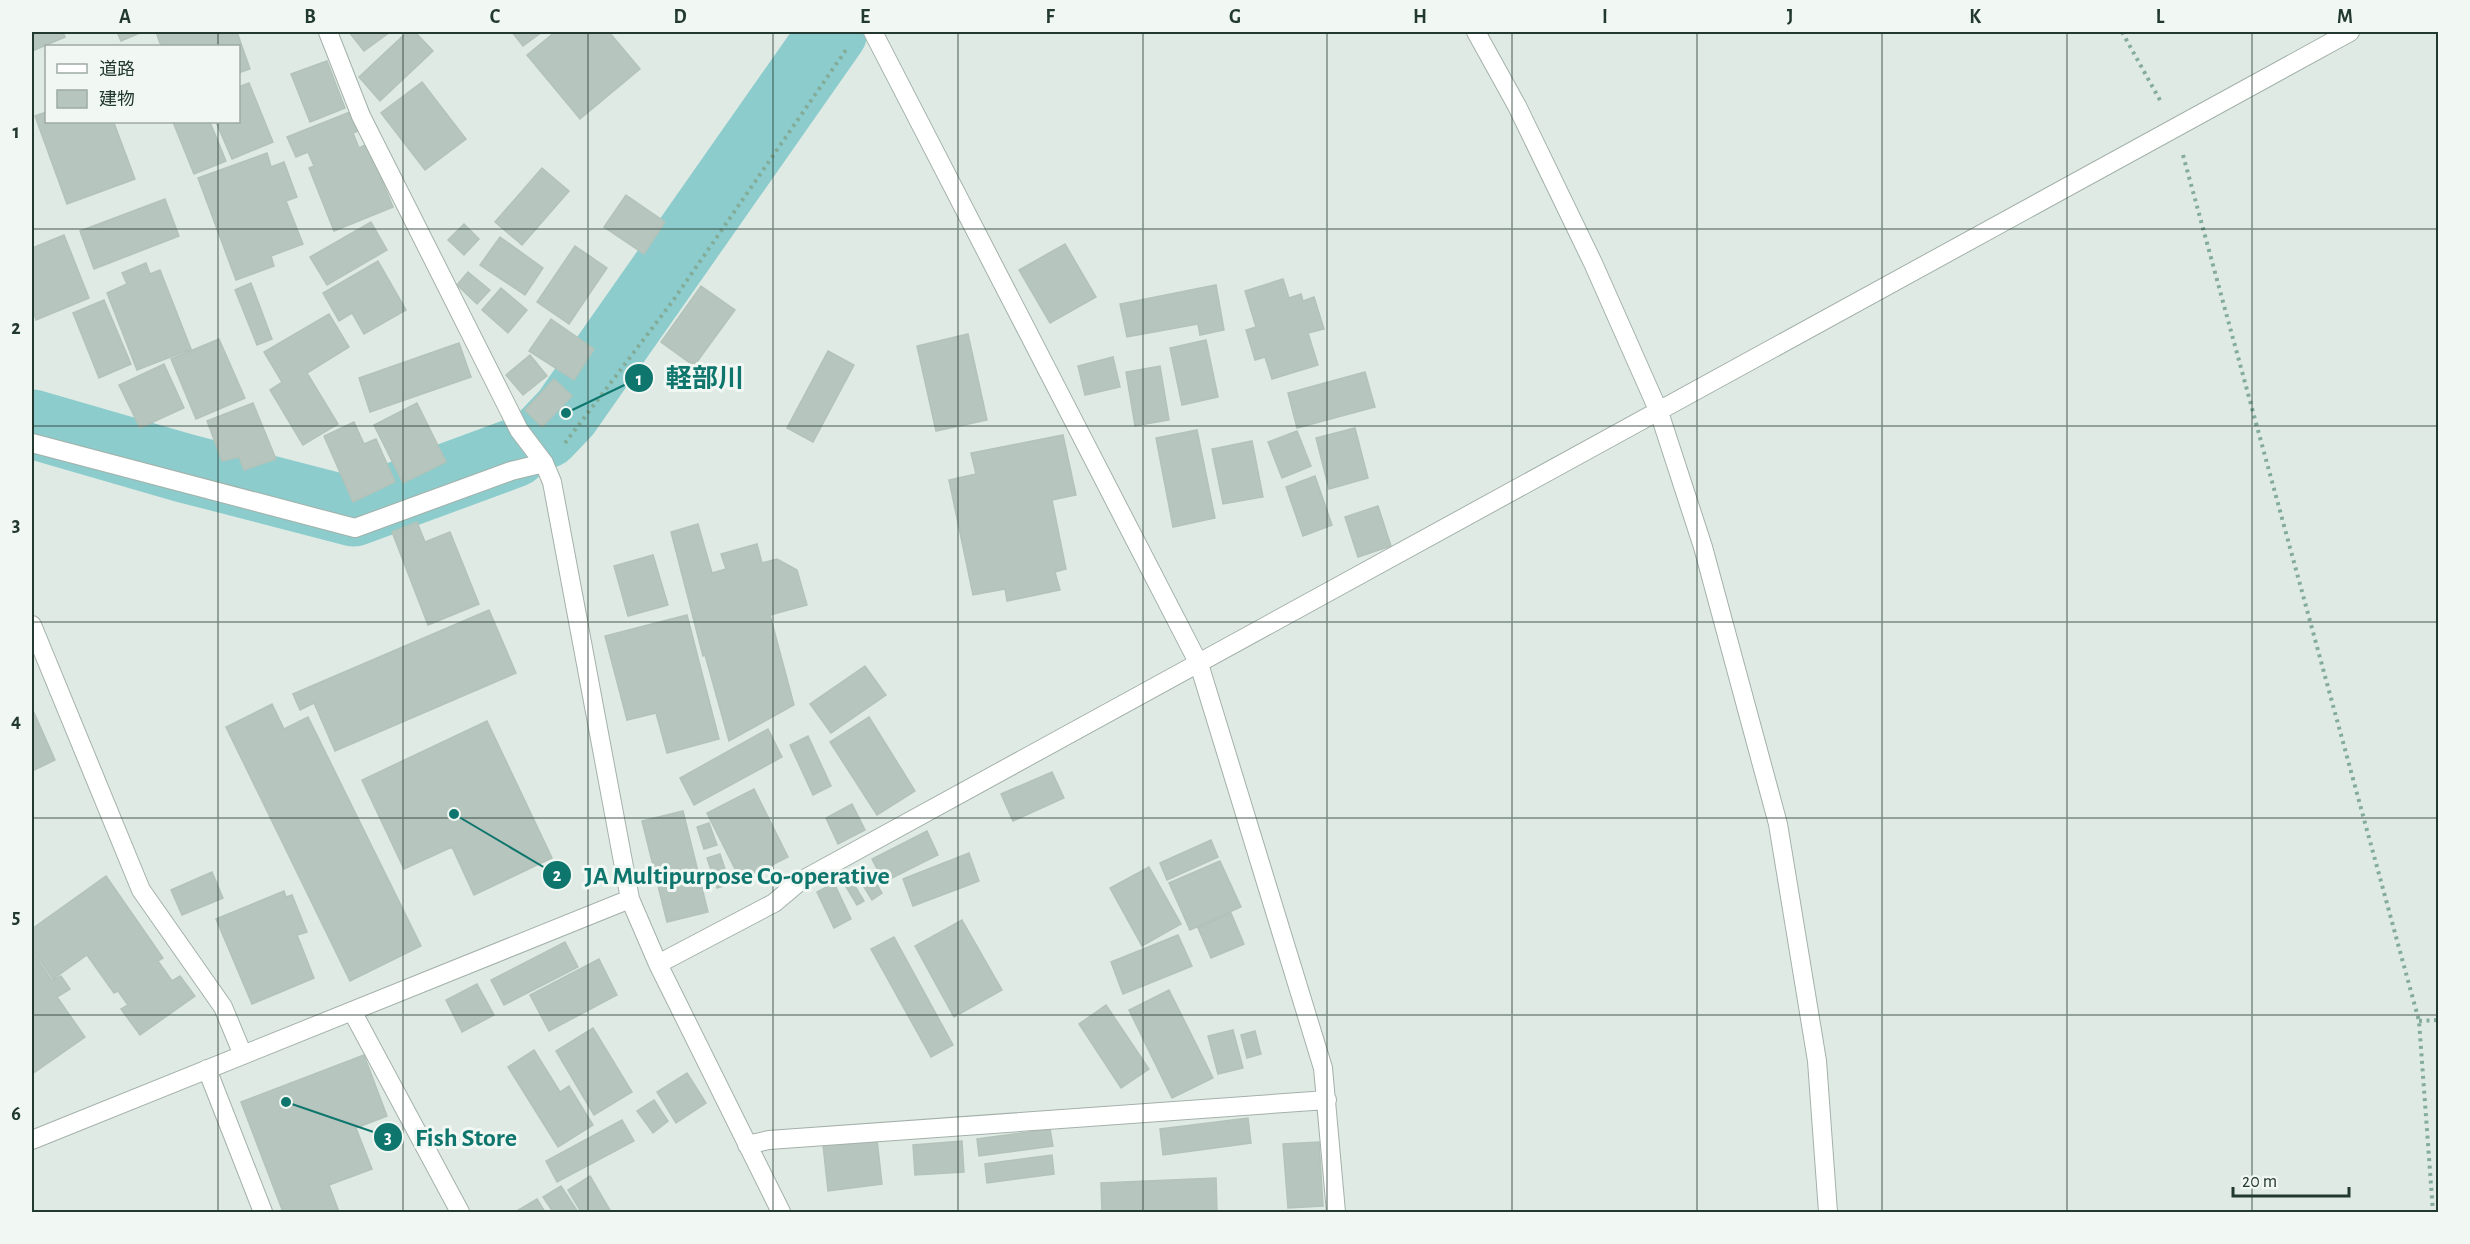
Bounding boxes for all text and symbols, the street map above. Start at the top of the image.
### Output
text: A [119,7,131,27]
text: B [304,7,316,27]
text: C [490,7,501,27]
text: D [673,7,687,27]
text: E [860,7,870,27]
text: F [1045,7,1055,27]
text: G [1229,7,1241,27]
text: H [1413,7,1427,27]
text: I [1602,7,1608,27]
text: J [1787,7,1793,27]
text: K [1969,7,1981,27]
text: L [2156,7,2165,27]
text: M [2337,7,2353,27]
legend [45,45,240,123]
text: 道路 [99,59,135,79]
text: 建物 [99,89,135,109]
text: 1 [12,122,20,142]
text: 2 [11,318,21,338]
callout: 軽部川 [624,356,756,400]
text: 軽部川 [666,364,744,392]
text: 1 [636,371,642,389]
text: 3 [12,515,20,535]
text: 4 [11,711,21,731]
callout: JA Multipurpose Co-operative [542,853,901,897]
text: JA Multipurpose Co-operative [584,863,890,889]
text: 2 [553,867,562,885]
text: 5 [12,907,20,927]
text: 6 [11,1104,21,1124]
callout: Fish Store [373,1115,529,1159]
text: Fish Store [415,1125,517,1151]
text: 3 [384,1129,392,1147]
scale bar [2233,1160,2348,1198]
text: 20 m [2242,1173,2277,1191]

